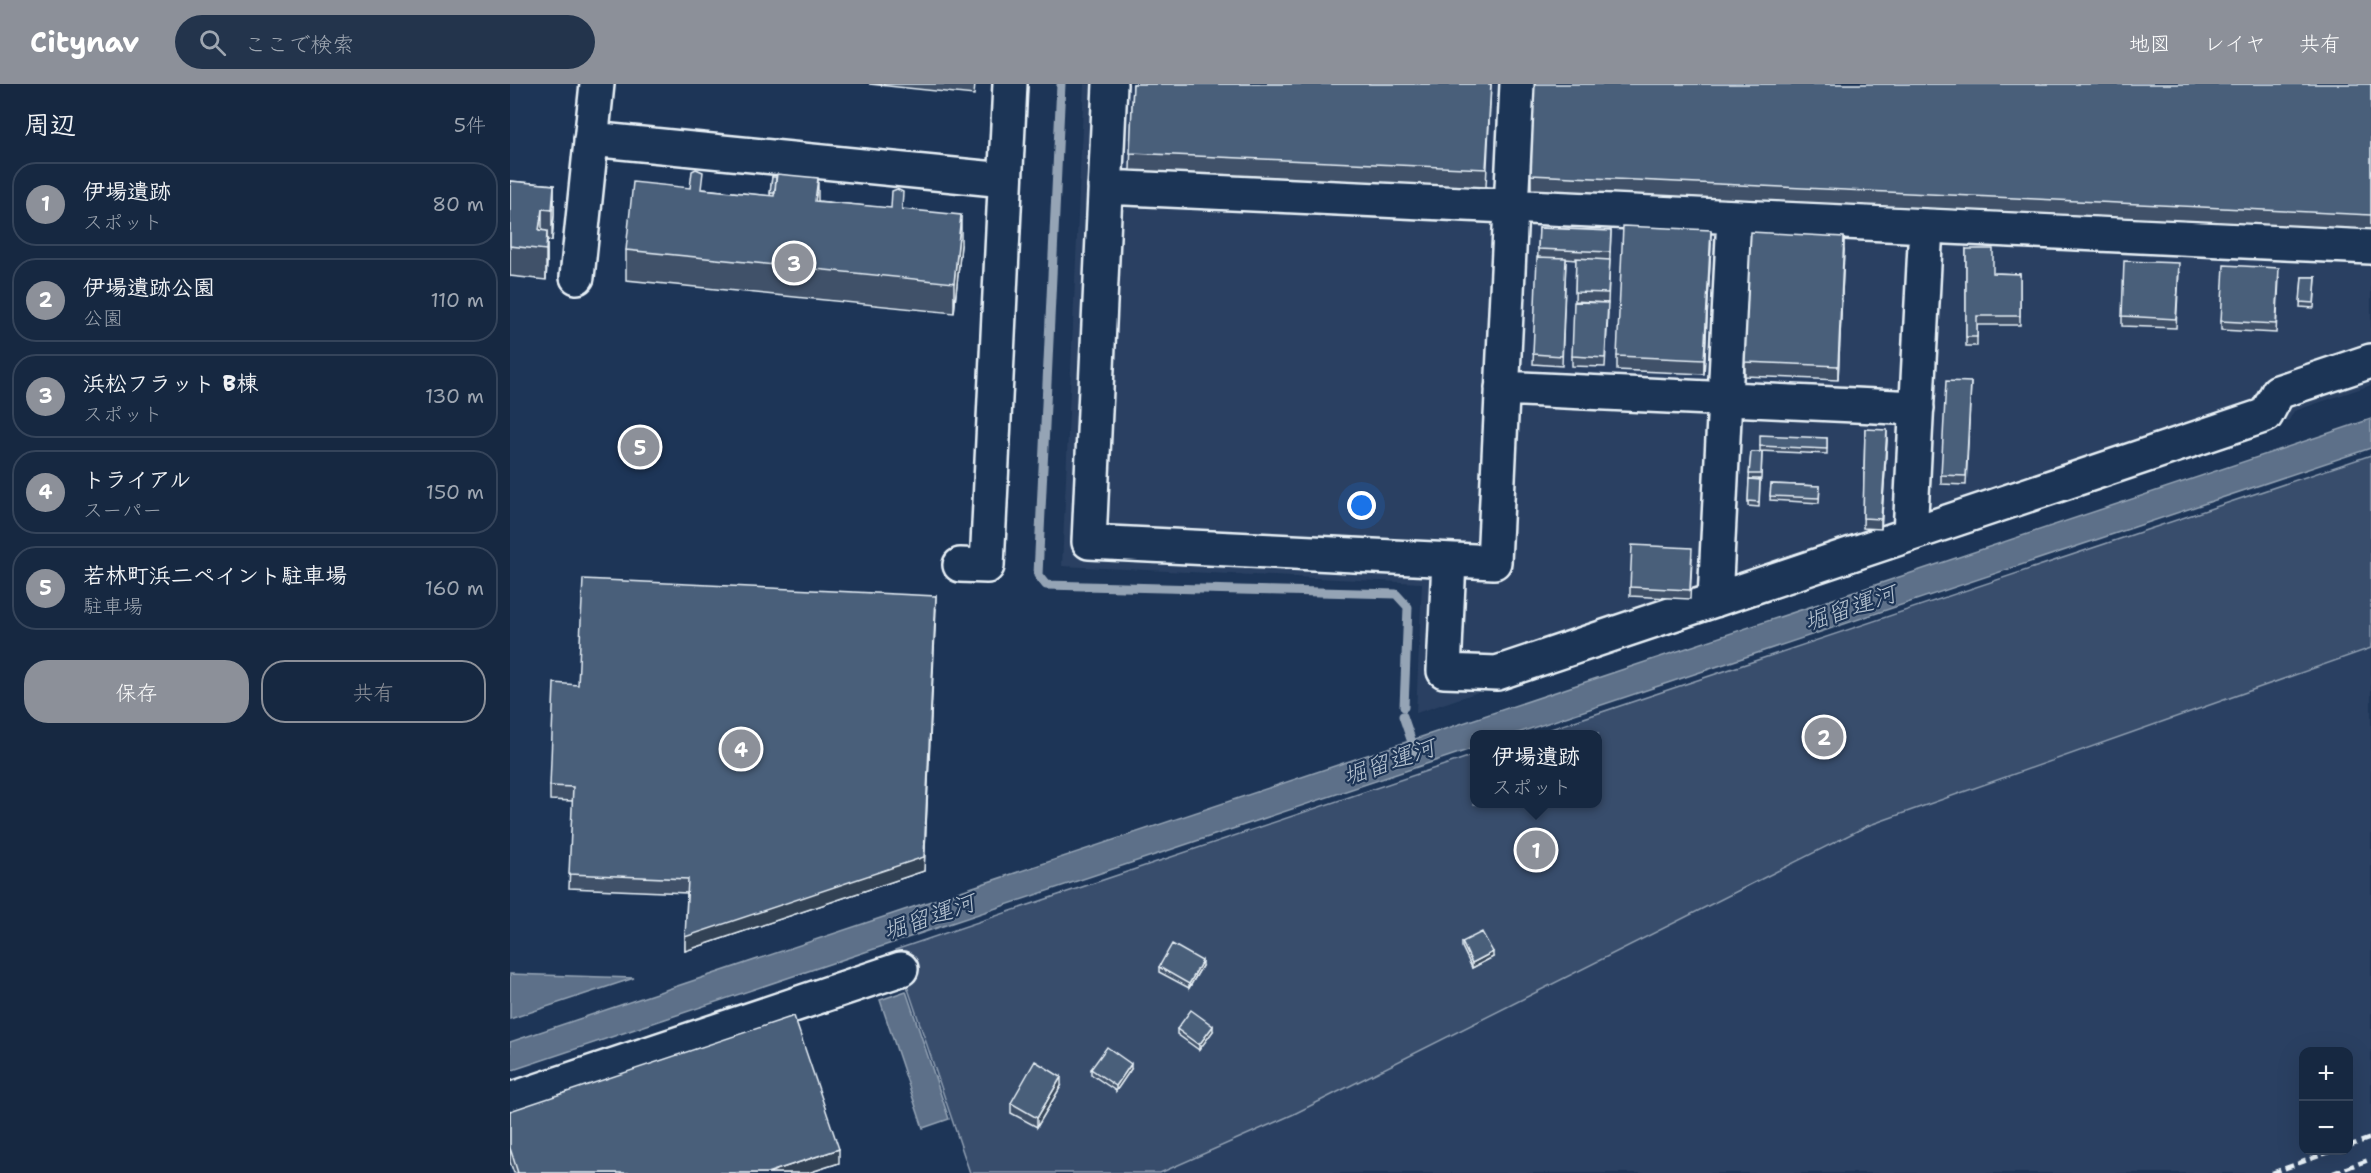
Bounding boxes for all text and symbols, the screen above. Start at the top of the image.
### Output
search box [175,15,595,69]
text: Citynav [30,23,139,61]
icon: search [196,26,229,59]
text: ここで検索 [244,30,354,59]
text: 地図 [2129,30,2171,58]
text: レイヤ [2204,30,2266,58]
text: 共有 [2299,30,2341,58]
text: 周辺 [24,107,76,142]
text: 5件 [454,112,486,138]
text: 伊場遺跡 [83,177,171,206]
text: 1 [41,191,50,217]
text: 80 m [432,191,484,217]
text: スポット [83,209,163,235]
pin: 3 [774,240,814,285]
text: 伊場遺跡公園 [83,273,215,302]
text: 2 [39,287,53,313]
text: 110 m [430,287,484,313]
text: 公園 [83,305,123,331]
text: 浜松フラット B棟 [83,369,258,398]
text: 3 [39,383,53,409]
text: 130 m [425,383,484,409]
text: スポット [83,401,163,427]
pin: 5 [620,424,660,470]
text: トライアル [83,465,191,494]
text: 4 [39,479,53,505]
text: 150 m [426,479,484,505]
your location [1347,491,1376,520]
text: スーパー [83,497,162,523]
text: 若林町浜二ペイント駐車場 [83,561,347,590]
text: 5 [39,575,52,601]
text: 160 m [425,575,484,601]
water label: 堀留運河 [1799,576,1903,639]
text: 駐車場 [83,593,143,619]
button: 保存 [24,660,249,723]
button: 共有 [261,660,486,723]
pin: 2 [1804,714,1844,760]
pin: 4 [722,726,760,772]
water label: 堀留運河 [1338,730,1442,793]
popup [1470,730,1602,808]
text: 伊場遺跡 [1492,742,1580,771]
text: スポット [1492,774,1572,800]
pin: 1 [1516,828,1556,873]
water label: 堀留運河 [878,885,982,948]
map controls [2299,1047,2353,1155]
button: + [2299,1047,2353,1101]
button: − [2299,1101,2353,1155]

